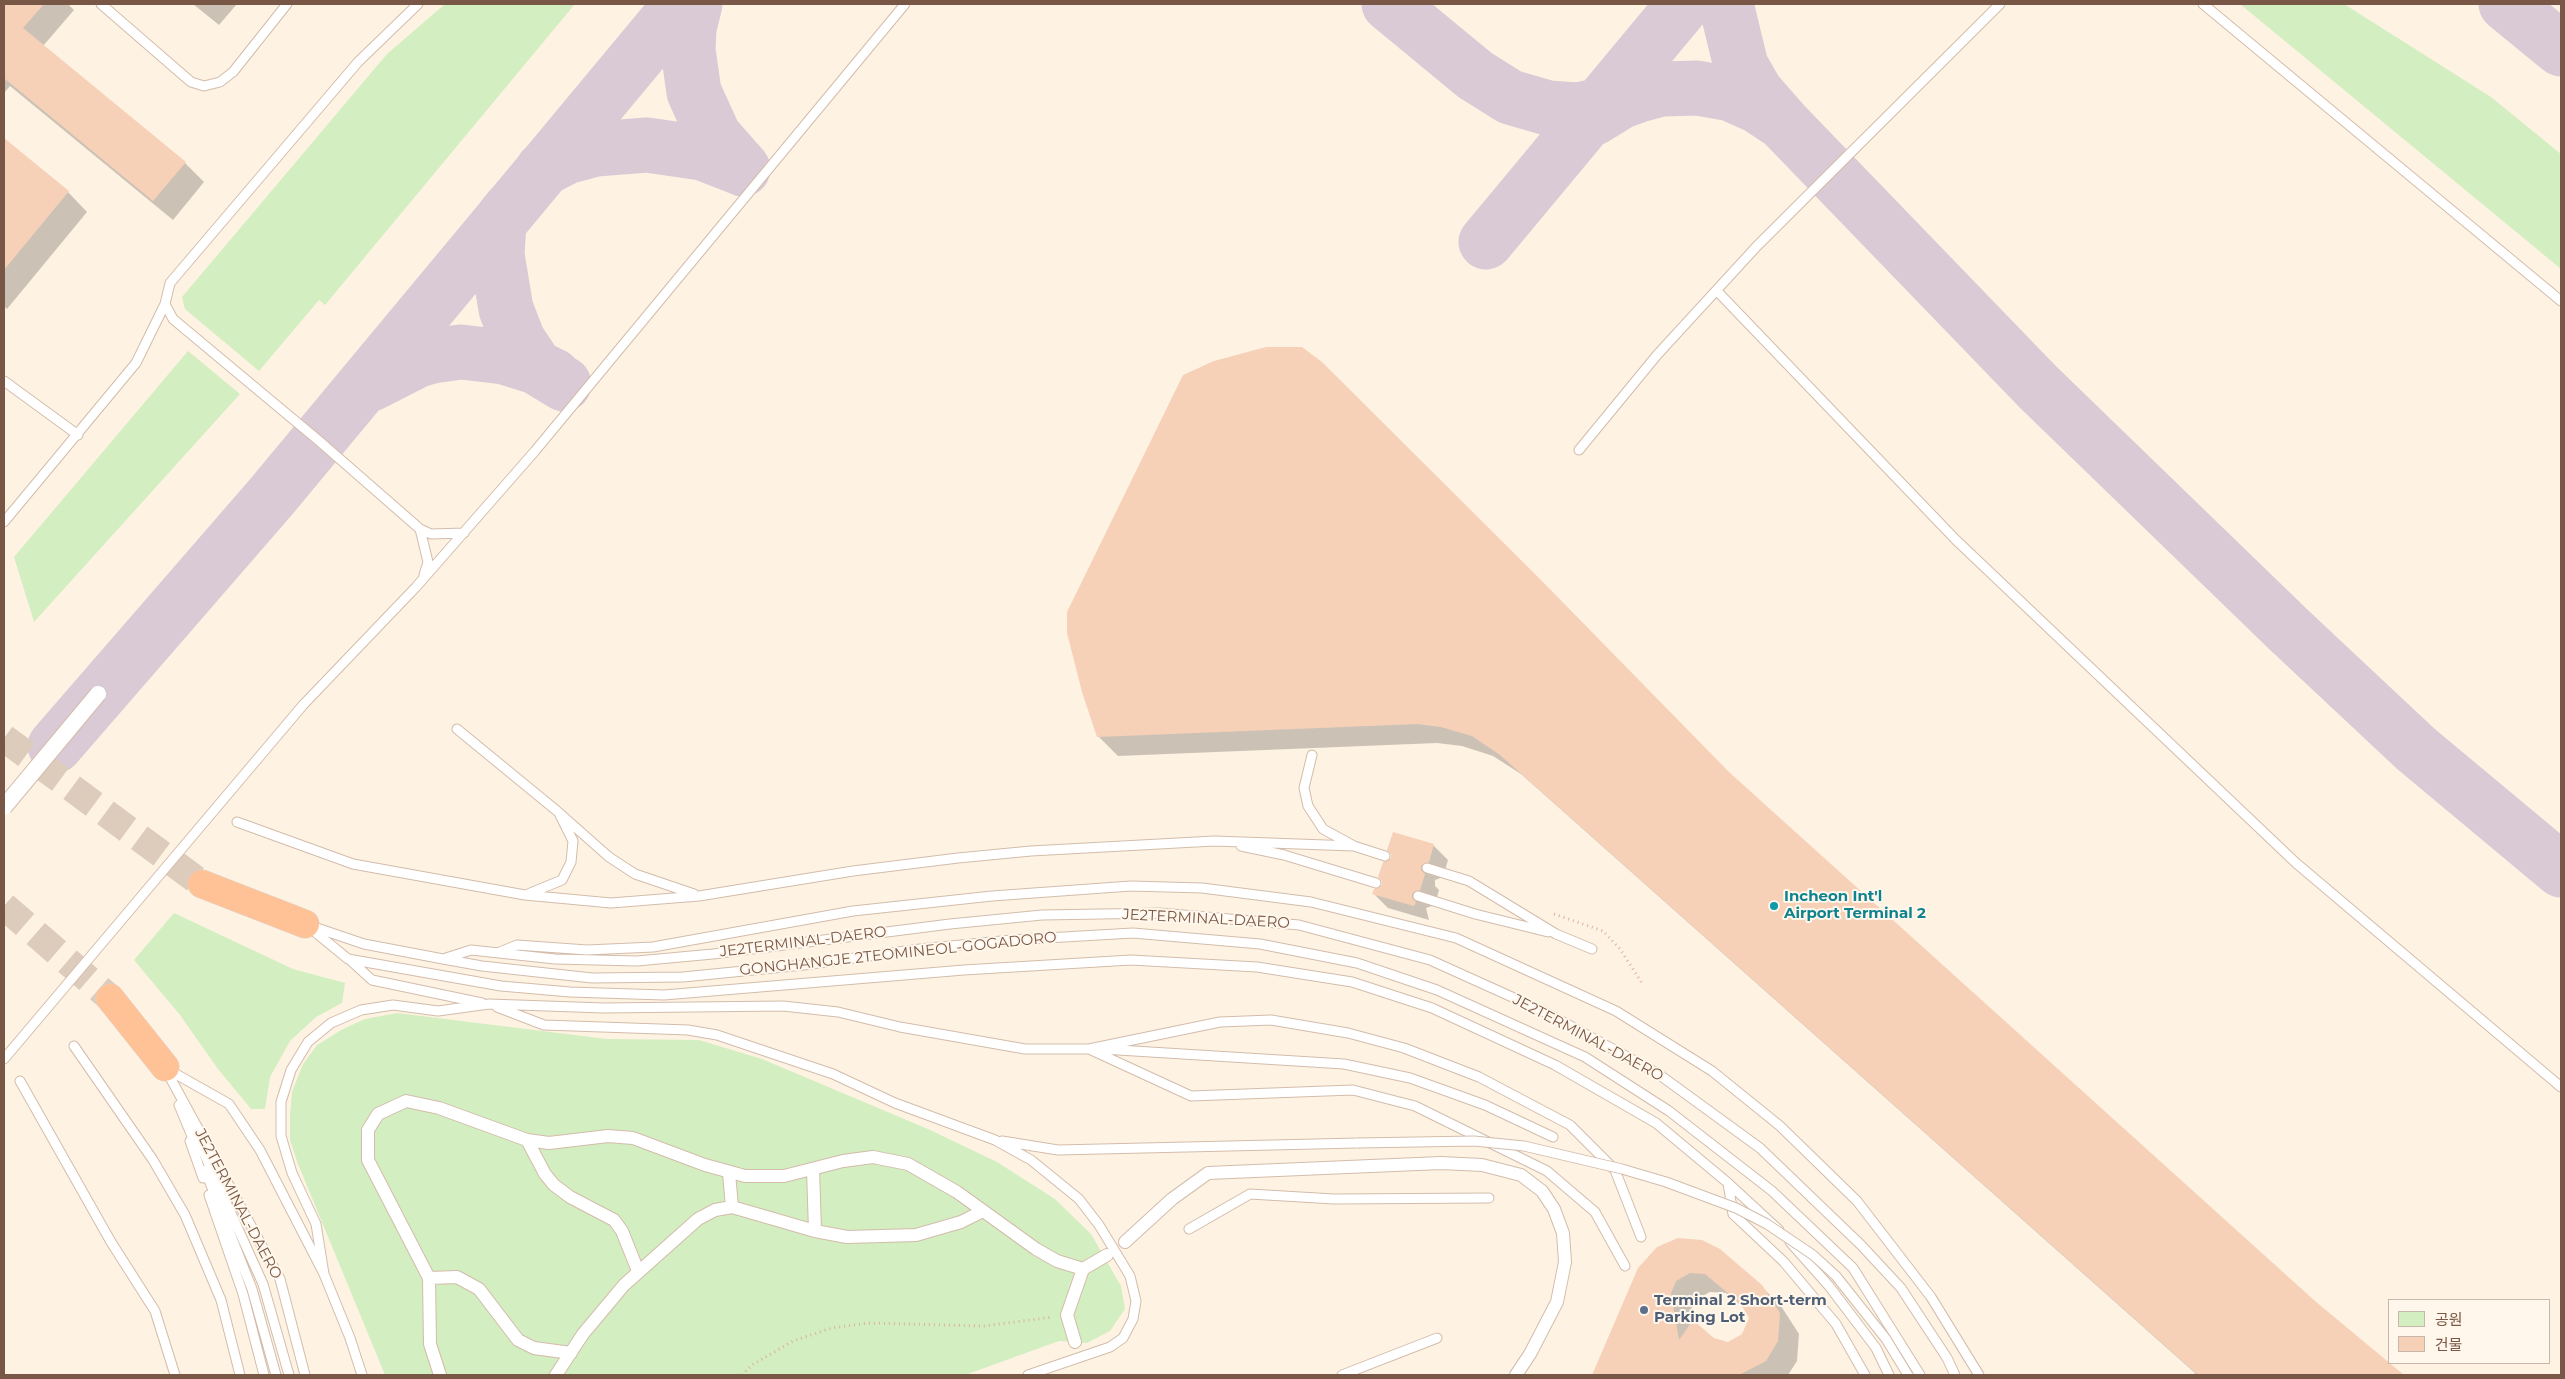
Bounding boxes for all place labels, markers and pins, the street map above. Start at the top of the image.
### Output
place label: Incheon Int'l Airport Terminal 2 [1784,888,1926,923]
marker: Incheon Int'l Airport Terminal 2 [1768,900,1780,912]
place label: Terminal 2 Short-term Parking Lot [1654,1292,1827,1327]
marker: Terminal 2 Short-term Parking Lot [1638,1304,1650,1316]

